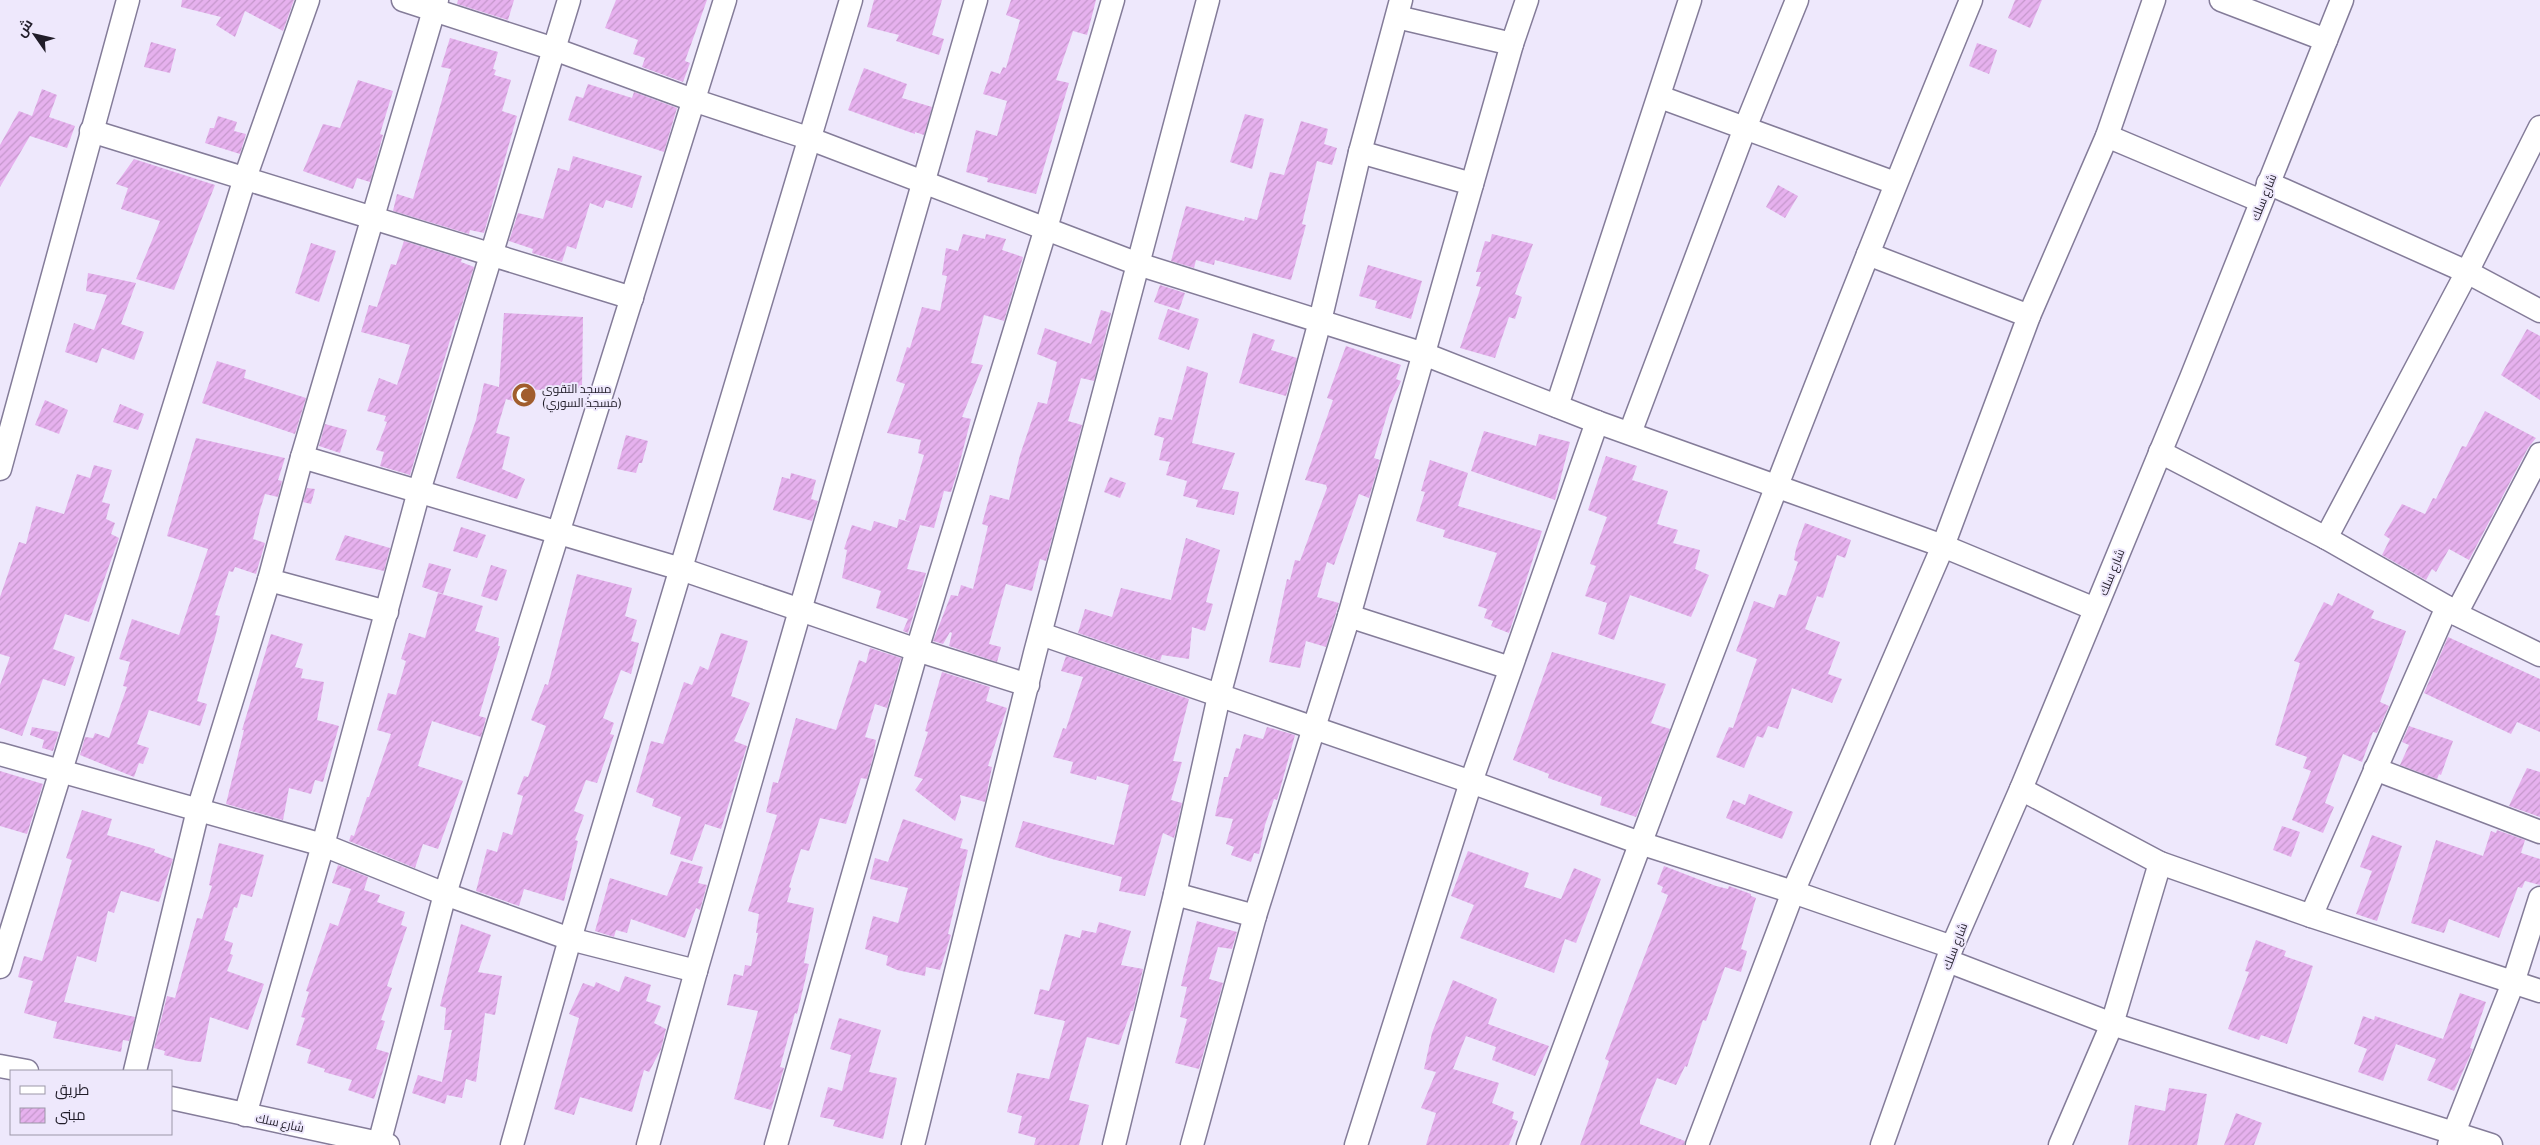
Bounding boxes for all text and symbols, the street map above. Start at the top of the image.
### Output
north arrow [10,10,60,60]
text: ش [10,14,37,40]
street label: شارع سلك [2245,171,2281,223]
place label: مسجد التقوى (مسجد السوري) [542,379,622,413]
mosque icon: مسجد التقوى (مسجد السوري) [511,382,537,408]
street label: شارع سلك [2093,546,2129,598]
street label: شارع سلك [1937,920,1971,972]
legend [10,1070,172,1135]
text: طريق [55,1077,89,1100]
text: مبنى [55,1102,86,1125]
street label: شارع سلك [254,1108,306,1136]

